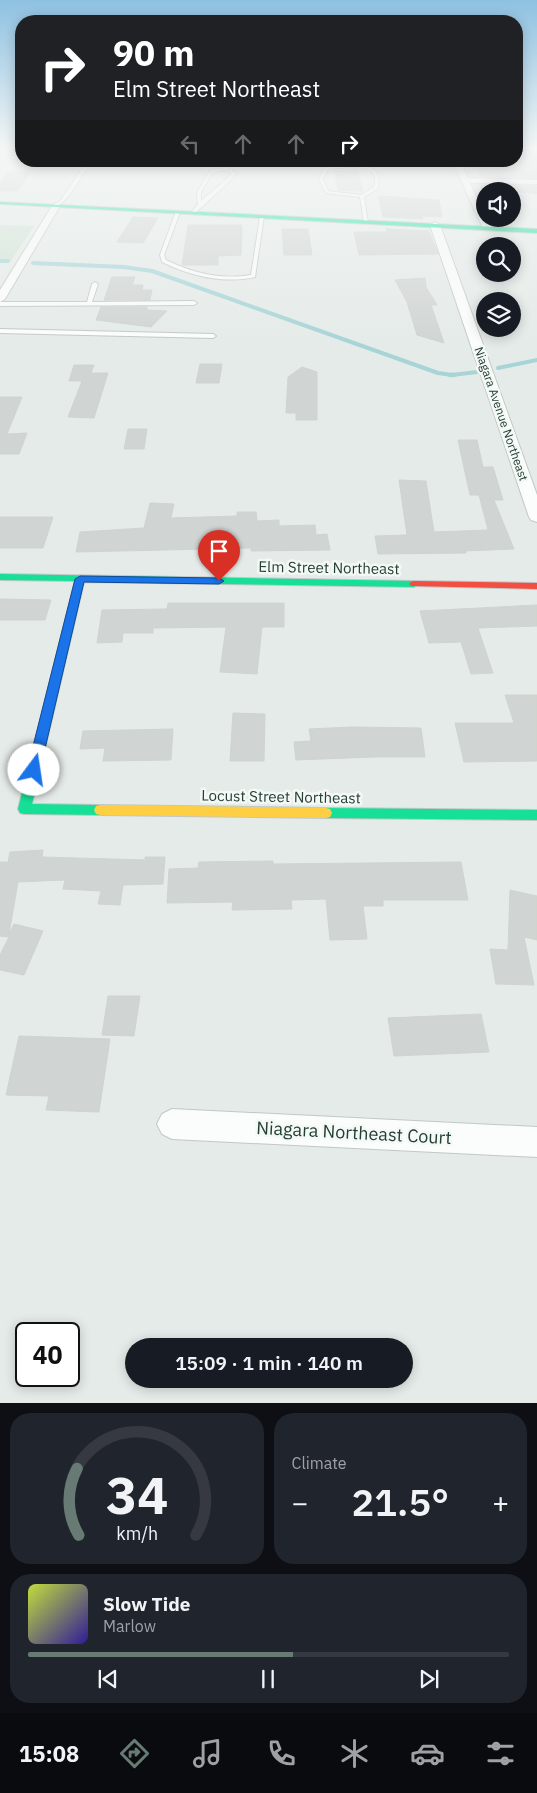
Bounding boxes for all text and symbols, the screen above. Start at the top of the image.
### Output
text: 90 m [113,30,195,76]
icon: right [30,35,95,100]
text: Elm Street Northeast [113,74,320,103]
icon: left [176,130,204,158]
icon: ahead [229,130,257,158]
icon: ahead [282,130,310,158]
icon: right [335,130,363,158]
map controls [476,182,521,337]
button: sound [476,182,521,227]
button: search [476,237,521,282]
button: layers [476,292,521,337]
street label: Niagara Avenue Northeast [471,345,531,483]
pin [198,530,240,581]
icon: arrive [205,537,233,565]
street label: Elm Street Northeast [258,557,400,578]
position arrow [7,743,59,795]
street label: Locust Street Northeast [201,786,361,807]
street label: Niagara Northeast Court [256,1116,452,1149]
speed limit sign: 40 [15,1322,80,1387]
text: 15:09 · 1 min · 140 m [175,1351,363,1375]
text: Climate [292,1453,347,1473]
text: 34 [106,1461,168,1528]
text: 21.5° [351,1477,449,1526]
text: − [292,1484,308,1521]
text: + [492,1484,509,1521]
text: km/h [116,1522,158,1545]
text: Slow Tide [103,1592,190,1616]
text: Marlow [103,1616,156,1636]
icon: previous [94,1665,122,1693]
icon: pause [254,1665,282,1693]
icon: next [415,1665,443,1693]
icon: directions [117,1736,152,1771]
icon: music [190,1736,225,1771]
icon: phone [264,1736,299,1771]
icon: climate [337,1736,372,1771]
icon: car [410,1736,445,1771]
icon: filters [483,1736,518,1771]
text: 15:08 [19,1739,79,1768]

